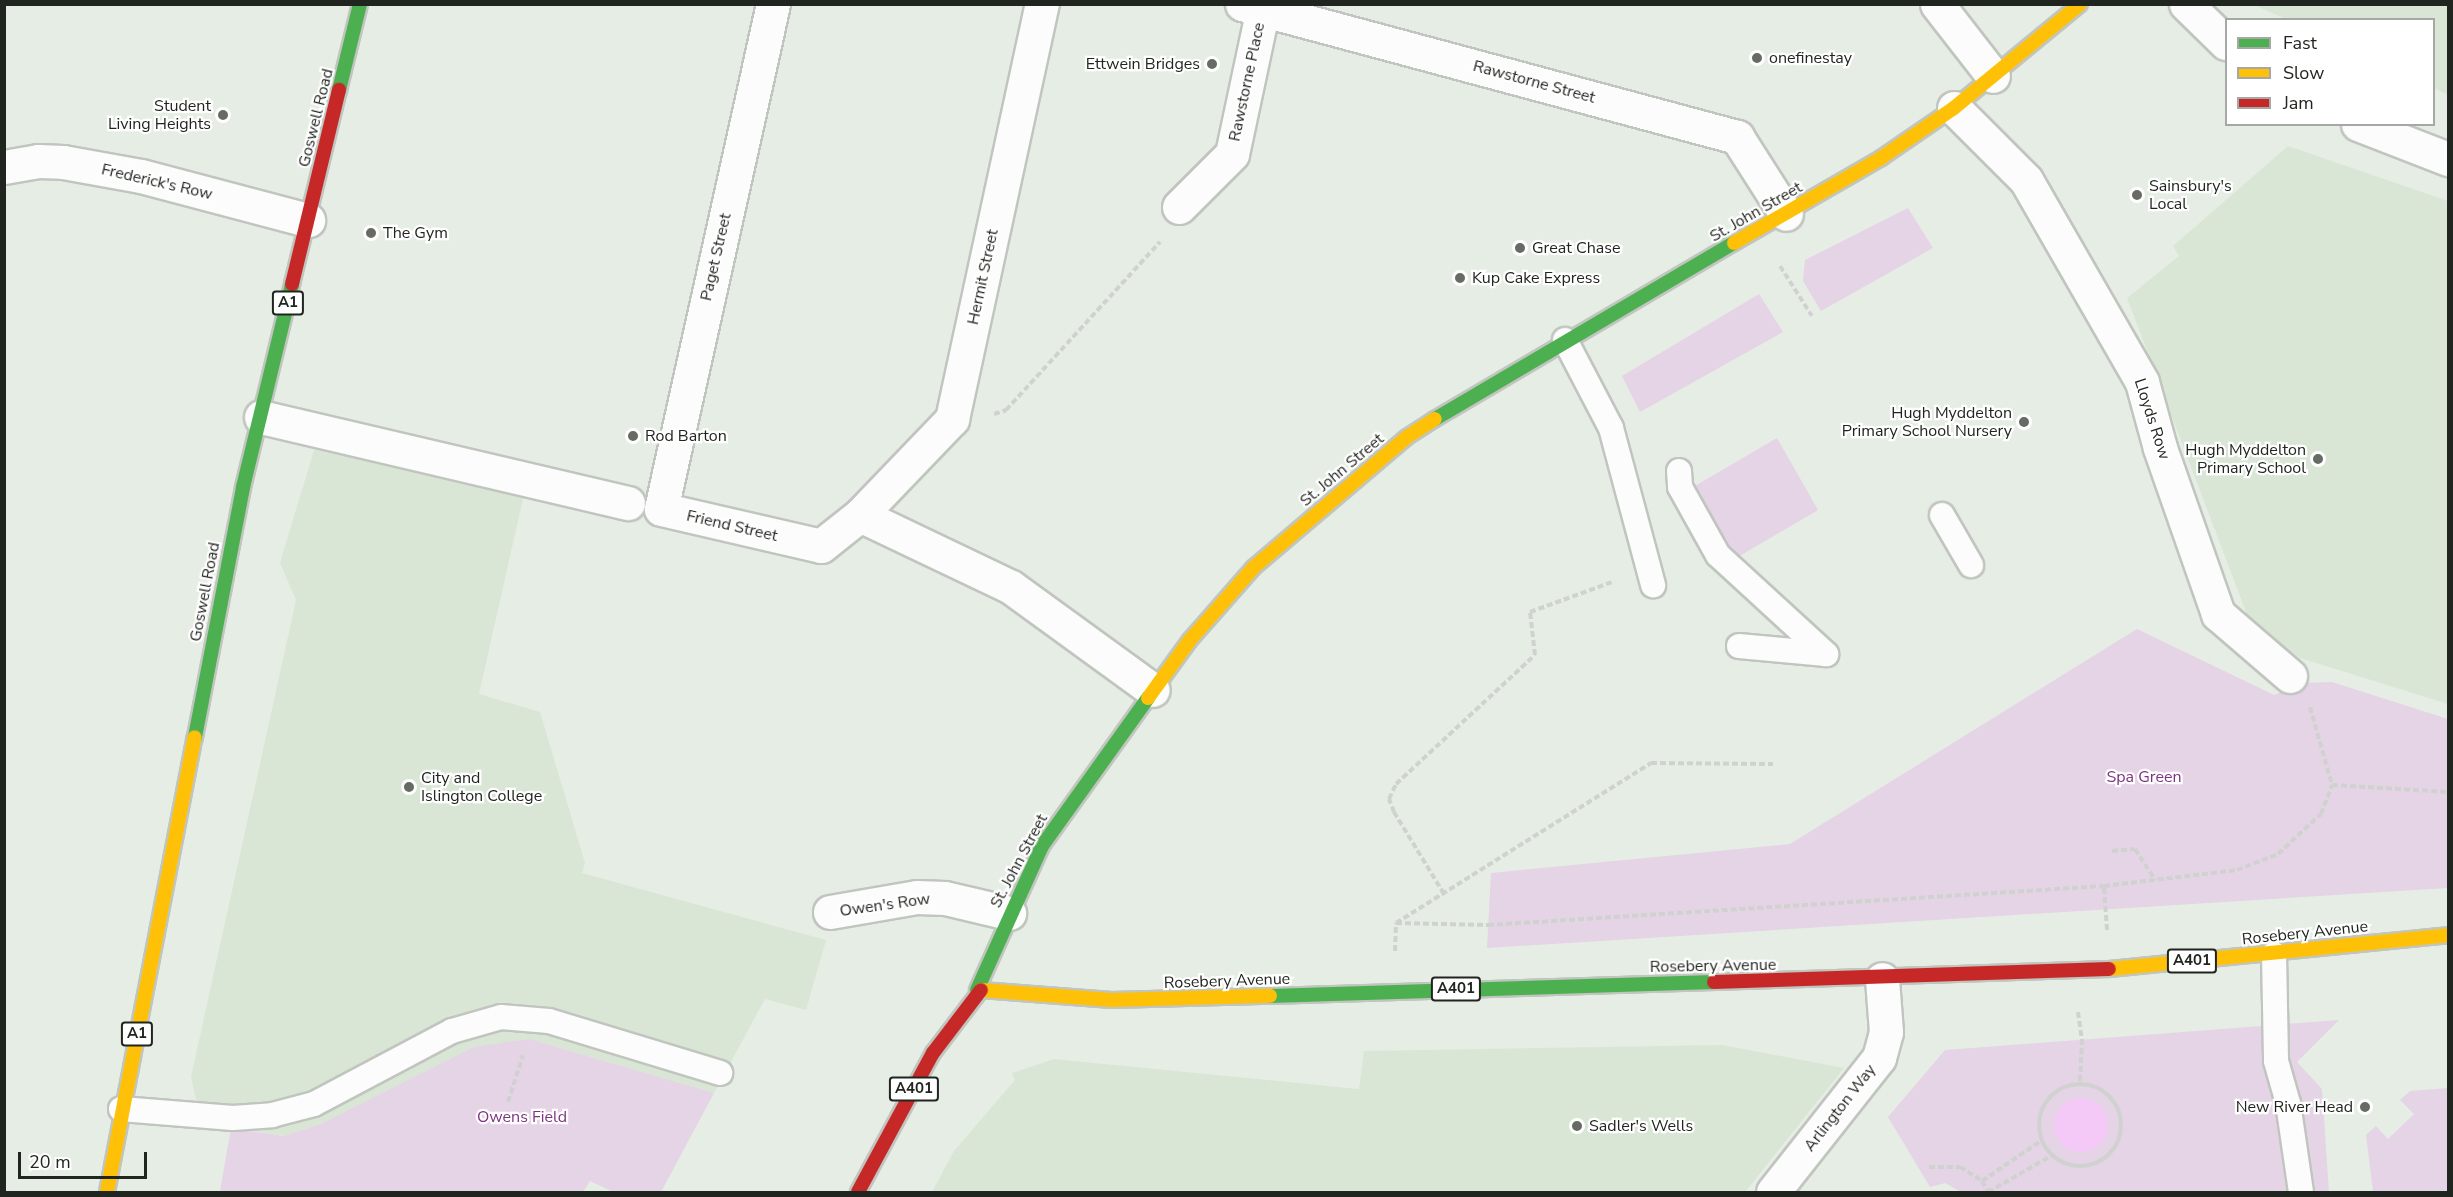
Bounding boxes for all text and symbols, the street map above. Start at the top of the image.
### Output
legend [2225,18,2435,126]
street label: Rawstorne Place [1225,21,1269,143]
text: Fast [2283,31,2317,55]
place label: onefinestay [1769,48,1852,68]
marker: onefinestay [1750,51,1764,65]
place label: Ettwein Bridges [1086,54,1200,74]
street label: Rawstorne Street [1471,56,1597,108]
marker: Ettwein Bridges [1205,57,1219,71]
text: Slow [2283,61,2324,85]
street label: Goswell Road [295,67,337,169]
text: Jam [2283,91,2314,115]
place label: Student Living Heights [108,96,211,134]
marker: Student Living Heights [216,108,230,122]
street label: Frederick's Row [100,160,214,204]
place label: Sainsbury's Local [2149,176,2232,214]
street label: St. John Street [1706,178,1806,246]
marker: Sainsbury's Local [2130,188,2144,202]
street label: Paget Street [697,211,735,303]
place label: The Gym [383,223,448,243]
marker: The Gym [364,226,378,240]
street label: Hermit Street [964,227,1002,327]
place label: Great Chase [1532,238,1620,258]
marker: Great Chase [1513,241,1527,255]
place label: Kup Cake Express [1472,268,1600,288]
marker: Kup Cake Express [1453,271,1467,285]
road number: A1 [272,291,304,315]
street label: Lloyds Row [2130,376,2174,462]
place label: Hugh Myddelton Primary School Nursery [1842,403,2012,441]
marker: Hugh Myddelton Primary School Nursery [2017,415,2031,429]
place label: Rod Barton [645,426,727,446]
marker: Rod Barton [626,429,640,443]
street label: St. John Street [1296,429,1388,511]
place label: Hugh Myddelton Primary School [2185,440,2306,478]
marker: Hugh Myddelton Primary School [2311,452,2325,466]
street label: Friend Street [685,506,779,546]
street label: Goswell Road [186,541,224,643]
park label: Spa Green [2106,767,2182,787]
place label: City and Islington College [421,768,542,806]
marker: City and Islington College [402,780,416,794]
street label: St. John Street [986,811,1052,911]
street label: Owen's Row [838,889,932,921]
street label: Rosebery Avenue [2241,917,2369,949]
road number: A401 [2166,949,2218,973]
street label: Rosebery Avenue [1650,955,1776,977]
street label: Rosebery Avenue [1163,969,1291,993]
road number: A401 [1430,977,1482,1001]
road number: A1 [120,1022,154,1046]
street label: Arlington Way [1800,1061,1880,1155]
road number: A401 [888,1077,940,1101]
place label: New River Head [2236,1097,2353,1117]
marker: New River Head [2358,1100,2372,1114]
park label: Owens Field [477,1107,567,1127]
place label: Sadler's Wells [1589,1116,1693,1136]
marker: Sadler's Wells [1570,1119,1584,1133]
scale bar [21,1140,150,1178]
text: 20 m [29,1150,71,1174]

